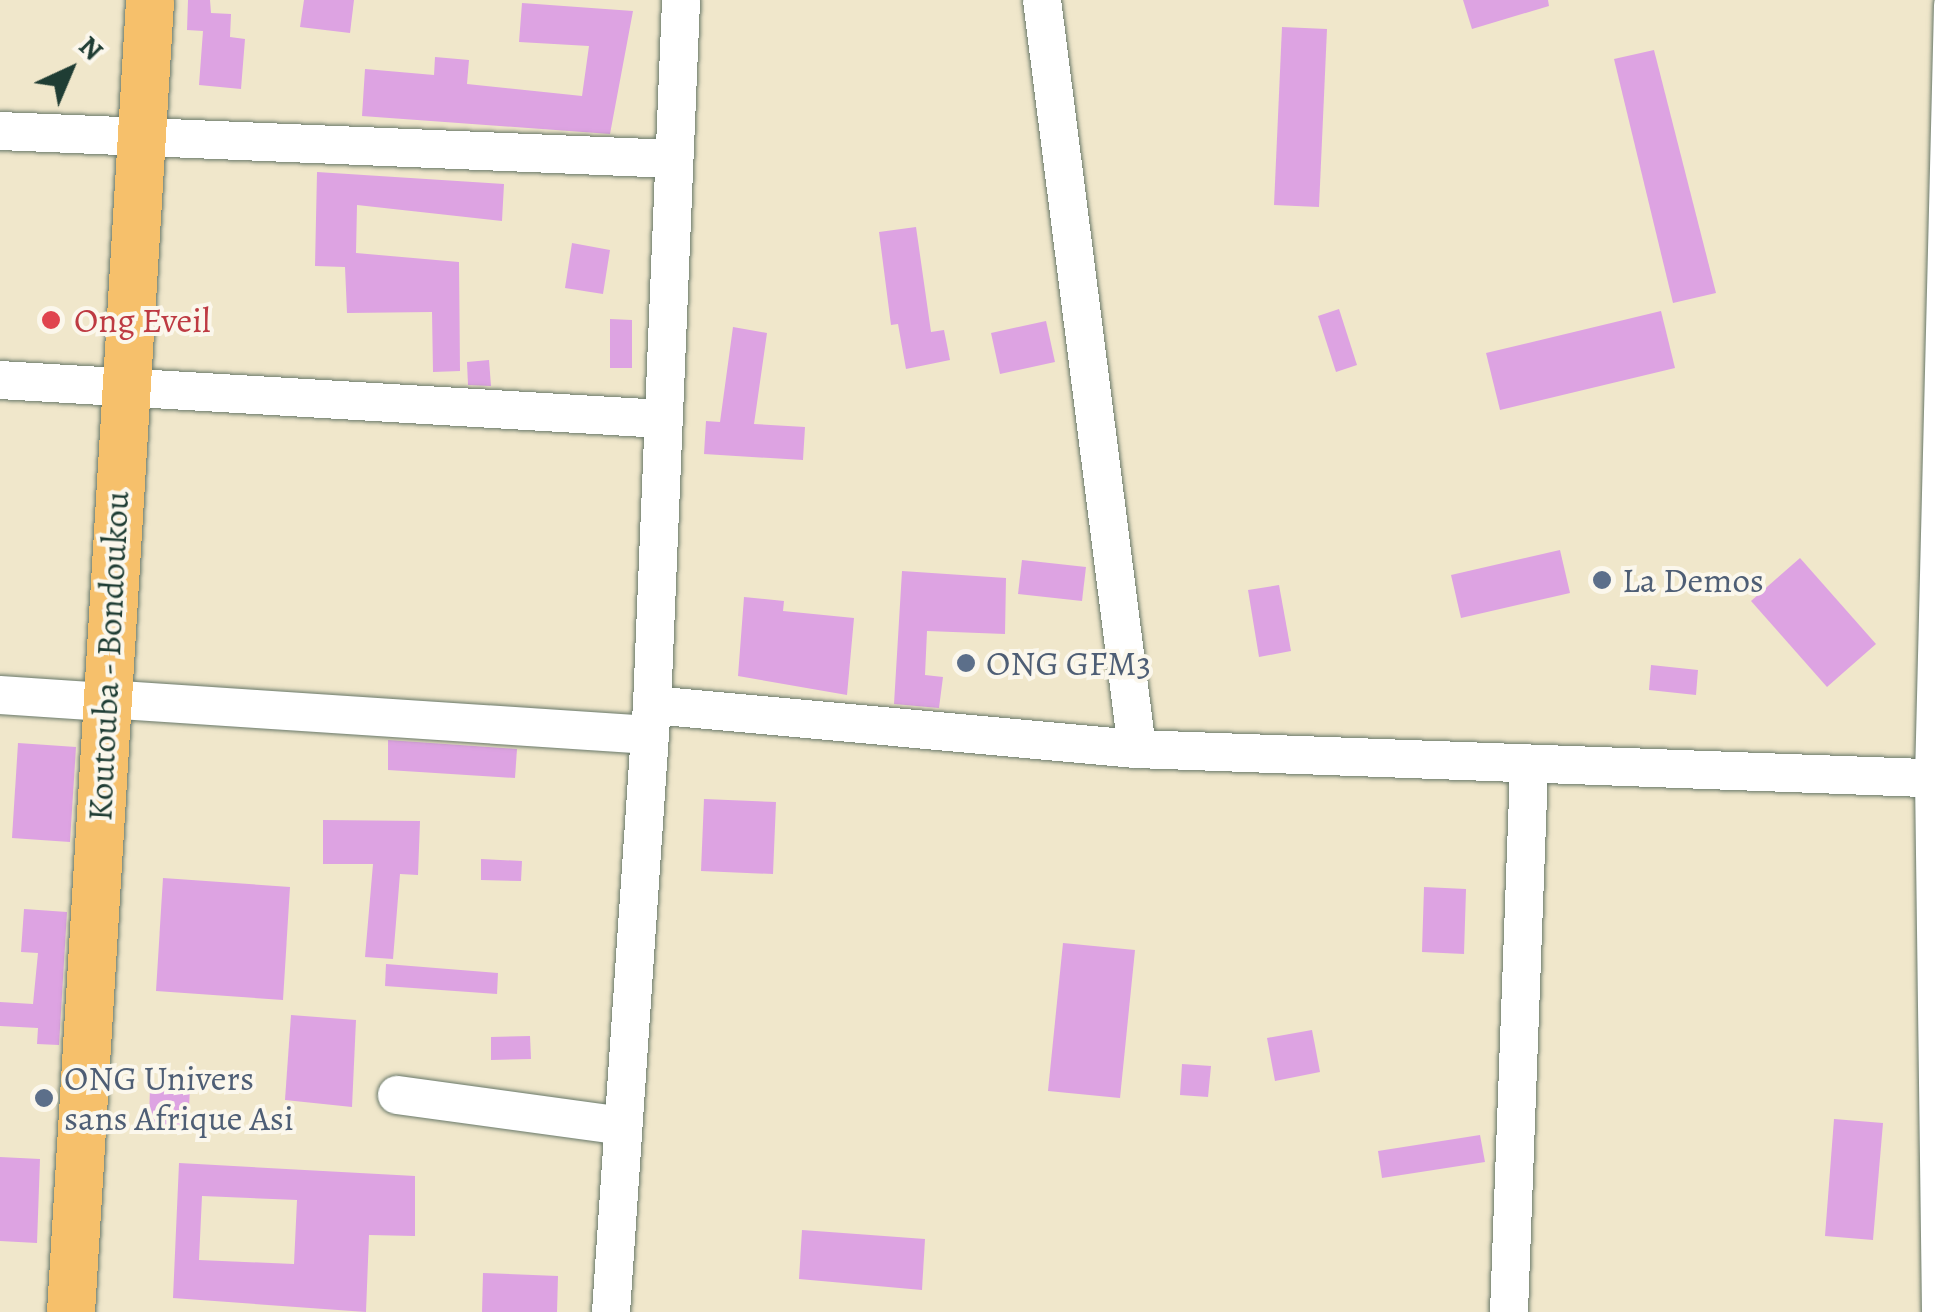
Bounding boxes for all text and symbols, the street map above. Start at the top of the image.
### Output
north arrow [20,20,120,120]
text: N [70,28,111,69]
place label: Ong Eveil [74,299,211,341]
marker: Ong Eveil [38,307,64,333]
street label: Koutouba - Bondoukou [78,489,138,823]
place label: La Demos [1622,559,1764,601]
marker: La Demos [1591,569,1613,591]
place label: ONG GFM3 [986,642,1151,684]
marker: ONG GFM3 [955,652,977,674]
place label: ONG Univers sans Afrique Asi [64,1057,294,1139]
marker: ONG Univers sans Afrique Asi [33,1087,55,1109]

